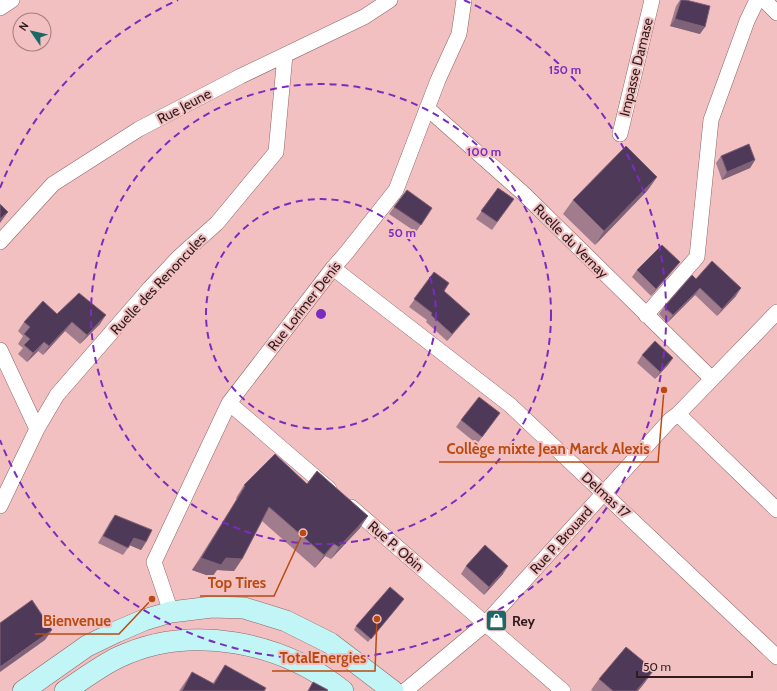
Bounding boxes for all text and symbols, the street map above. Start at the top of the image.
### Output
north arrow [12,12,52,52]
street label: Impasse Damase [615,16,657,118]
text: N [16,19,32,34]
text: 150 m [549,62,581,77]
street label: Rue Jeune [154,84,214,128]
text: 100 m [467,144,501,159]
street label: Ruelle du Vernay [530,200,612,282]
text: 50 m [388,225,416,240]
street label: Ruelle des Renoncules [106,229,210,338]
street label: Rue Lorimer Denis [263,257,345,354]
centre of rings [314,307,328,321]
callout: Collège mixte Jean Marck Alexis [439,435,658,462]
text: Collège mixte Jean Marck Alexis [446,440,650,458]
street label: Delmas 17 [578,468,634,522]
street label: Rue P. Brouard [526,502,596,578]
street label: Rue P. Obin [364,517,428,575]
callout: Top Tires [200,569,274,596]
text: Top Tires [208,574,266,592]
callout: Bienvenue [35,607,119,634]
shop icon: Rey [484,608,510,634]
text: Bienvenue [43,612,111,630]
place label: Rey [512,612,536,630]
callout: TotalEnergies [272,644,375,671]
text: TotalEnergies [280,649,366,667]
scale bar [637,653,752,679]
text: 50 m [643,659,671,674]

